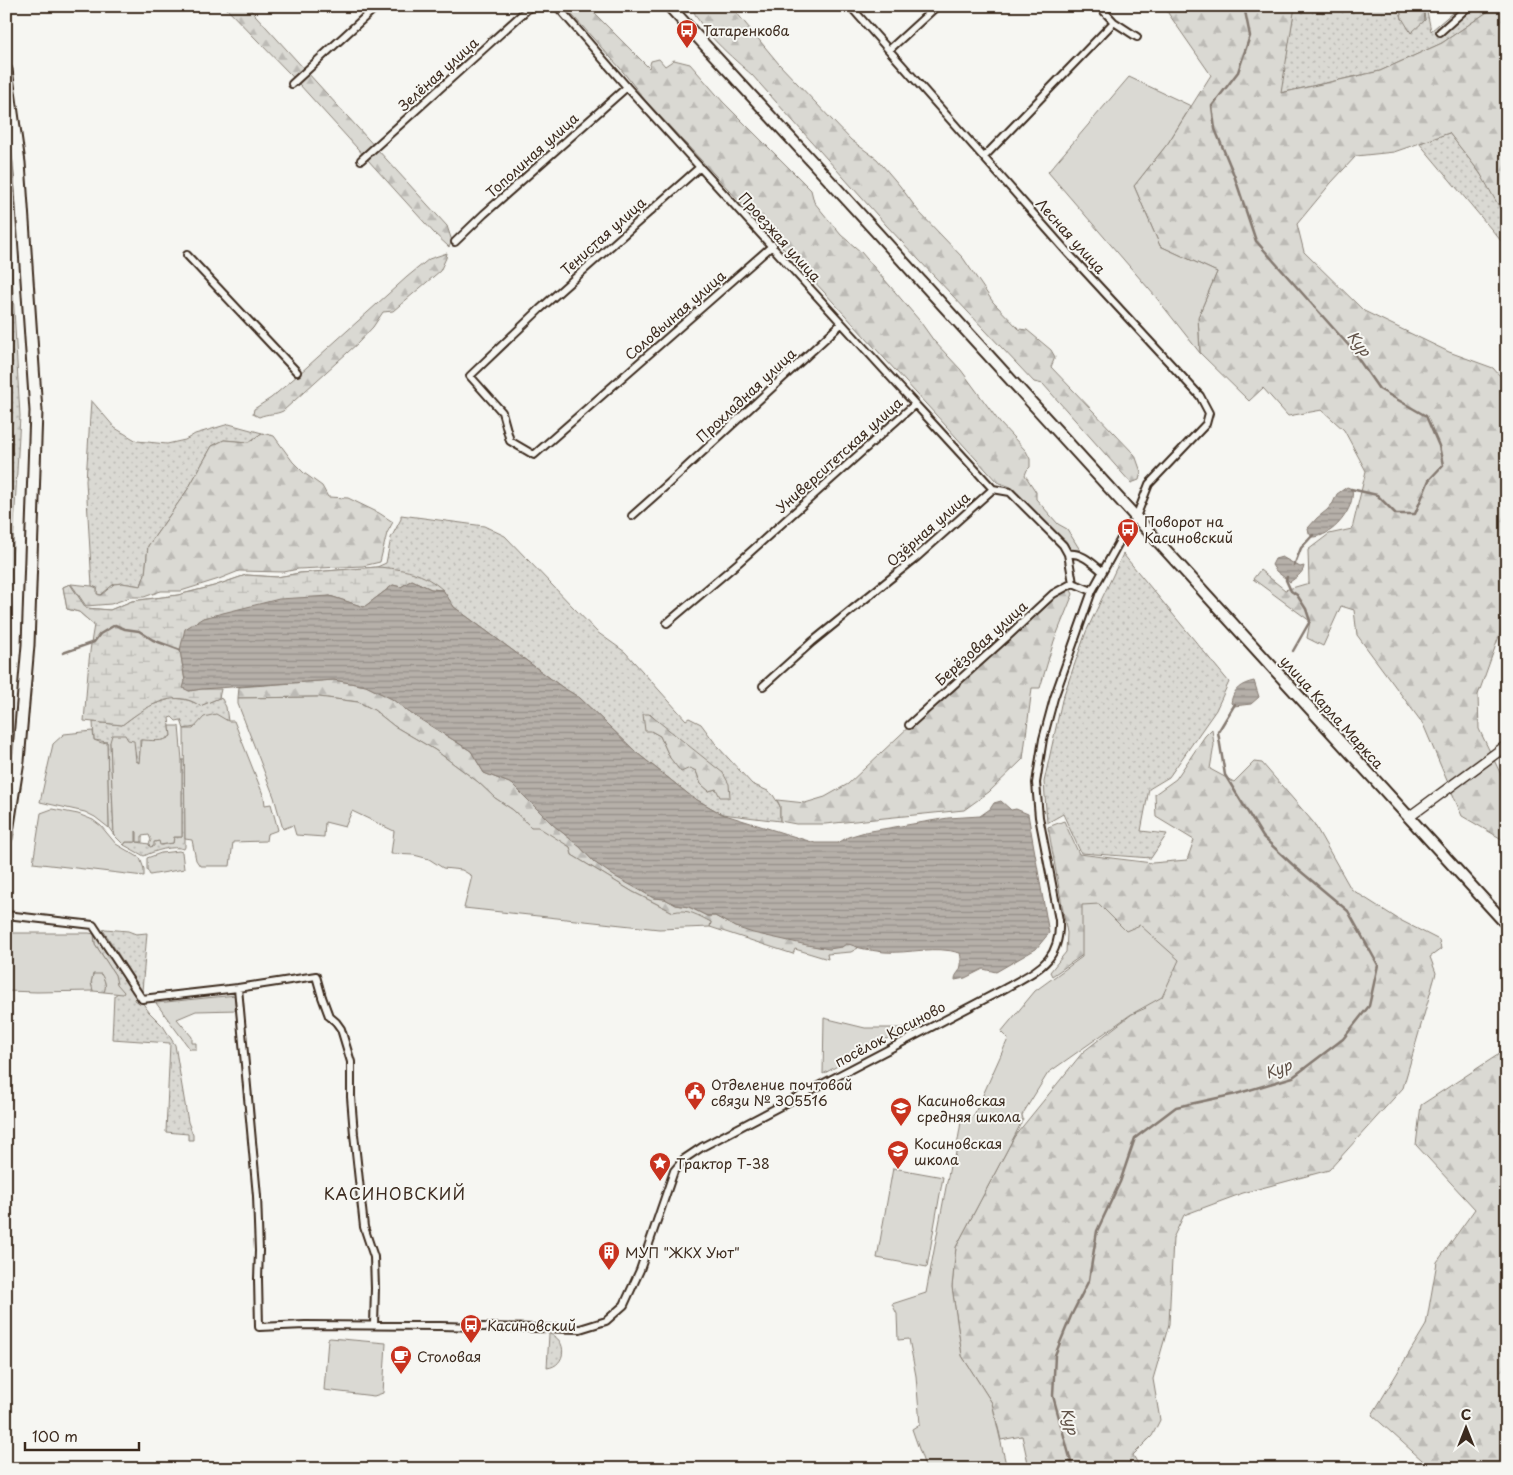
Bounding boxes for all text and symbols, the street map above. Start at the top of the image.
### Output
bus stop icon: Татаренкова [675,18,699,49]
place label: Татаренкова [703,20,790,41]
street label: Зелёная улица [393,32,483,116]
street label: Тополиная улица [481,108,583,202]
street label: Проезжая улица [734,188,826,287]
street label: Тенистая улица [556,192,650,280]
street label: Лесная улица [1031,194,1111,279]
street label: Соловьиная улица [620,265,730,365]
water label: Кур [1343,325,1378,362]
street label: Прохладная улица [691,343,801,447]
street label: Университетская улица [771,392,907,518]
street label: Озёрная улица [882,487,974,571]
place label: Поворот на Касиновский [1144,511,1233,548]
bus stop icon: Поворот на Касиновский [1116,517,1140,548]
street label: Берёзовая улица [930,596,1032,690]
street label: улица Карла Маркса [1275,651,1389,773]
street label: посёлок Косиново [831,996,949,1072]
water label: Кур [1261,1052,1296,1084]
place label: Отделение почтовой связи № 305516 [711,1074,852,1111]
public building icon: Отделение почтовой связи № 305516 [683,1080,707,1111]
place label: Касиновская средняя школа [917,1090,1021,1127]
school or university icon: Касиновская средняя школа [889,1096,913,1127]
place label: Косиновская школа [914,1133,1002,1170]
school or university icon: Косиновская школа [886,1139,910,1170]
place icon: Трактор Т-38 [648,1151,672,1182]
place label: Трактор Т-38 [676,1153,770,1174]
district label: КАСИНОВСКИЙ [324,1181,466,1205]
building icon: МУП "ЖКХ Уют" [597,1240,621,1271]
place label: МУП "ЖКХ Уют" [625,1242,740,1263]
bus stop icon: Касиновский [459,1313,483,1344]
place label: Касиновский [487,1315,576,1336]
cafe icon: Столовая [389,1344,413,1375]
place label: Столовая [417,1346,481,1367]
north arrow [1440,1402,1490,1452]
text: С [1461,1404,1471,1425]
water label: Кур [1056,1405,1086,1438]
scale bar [25,1420,139,1452]
text: 100 m [32,1424,78,1447]

